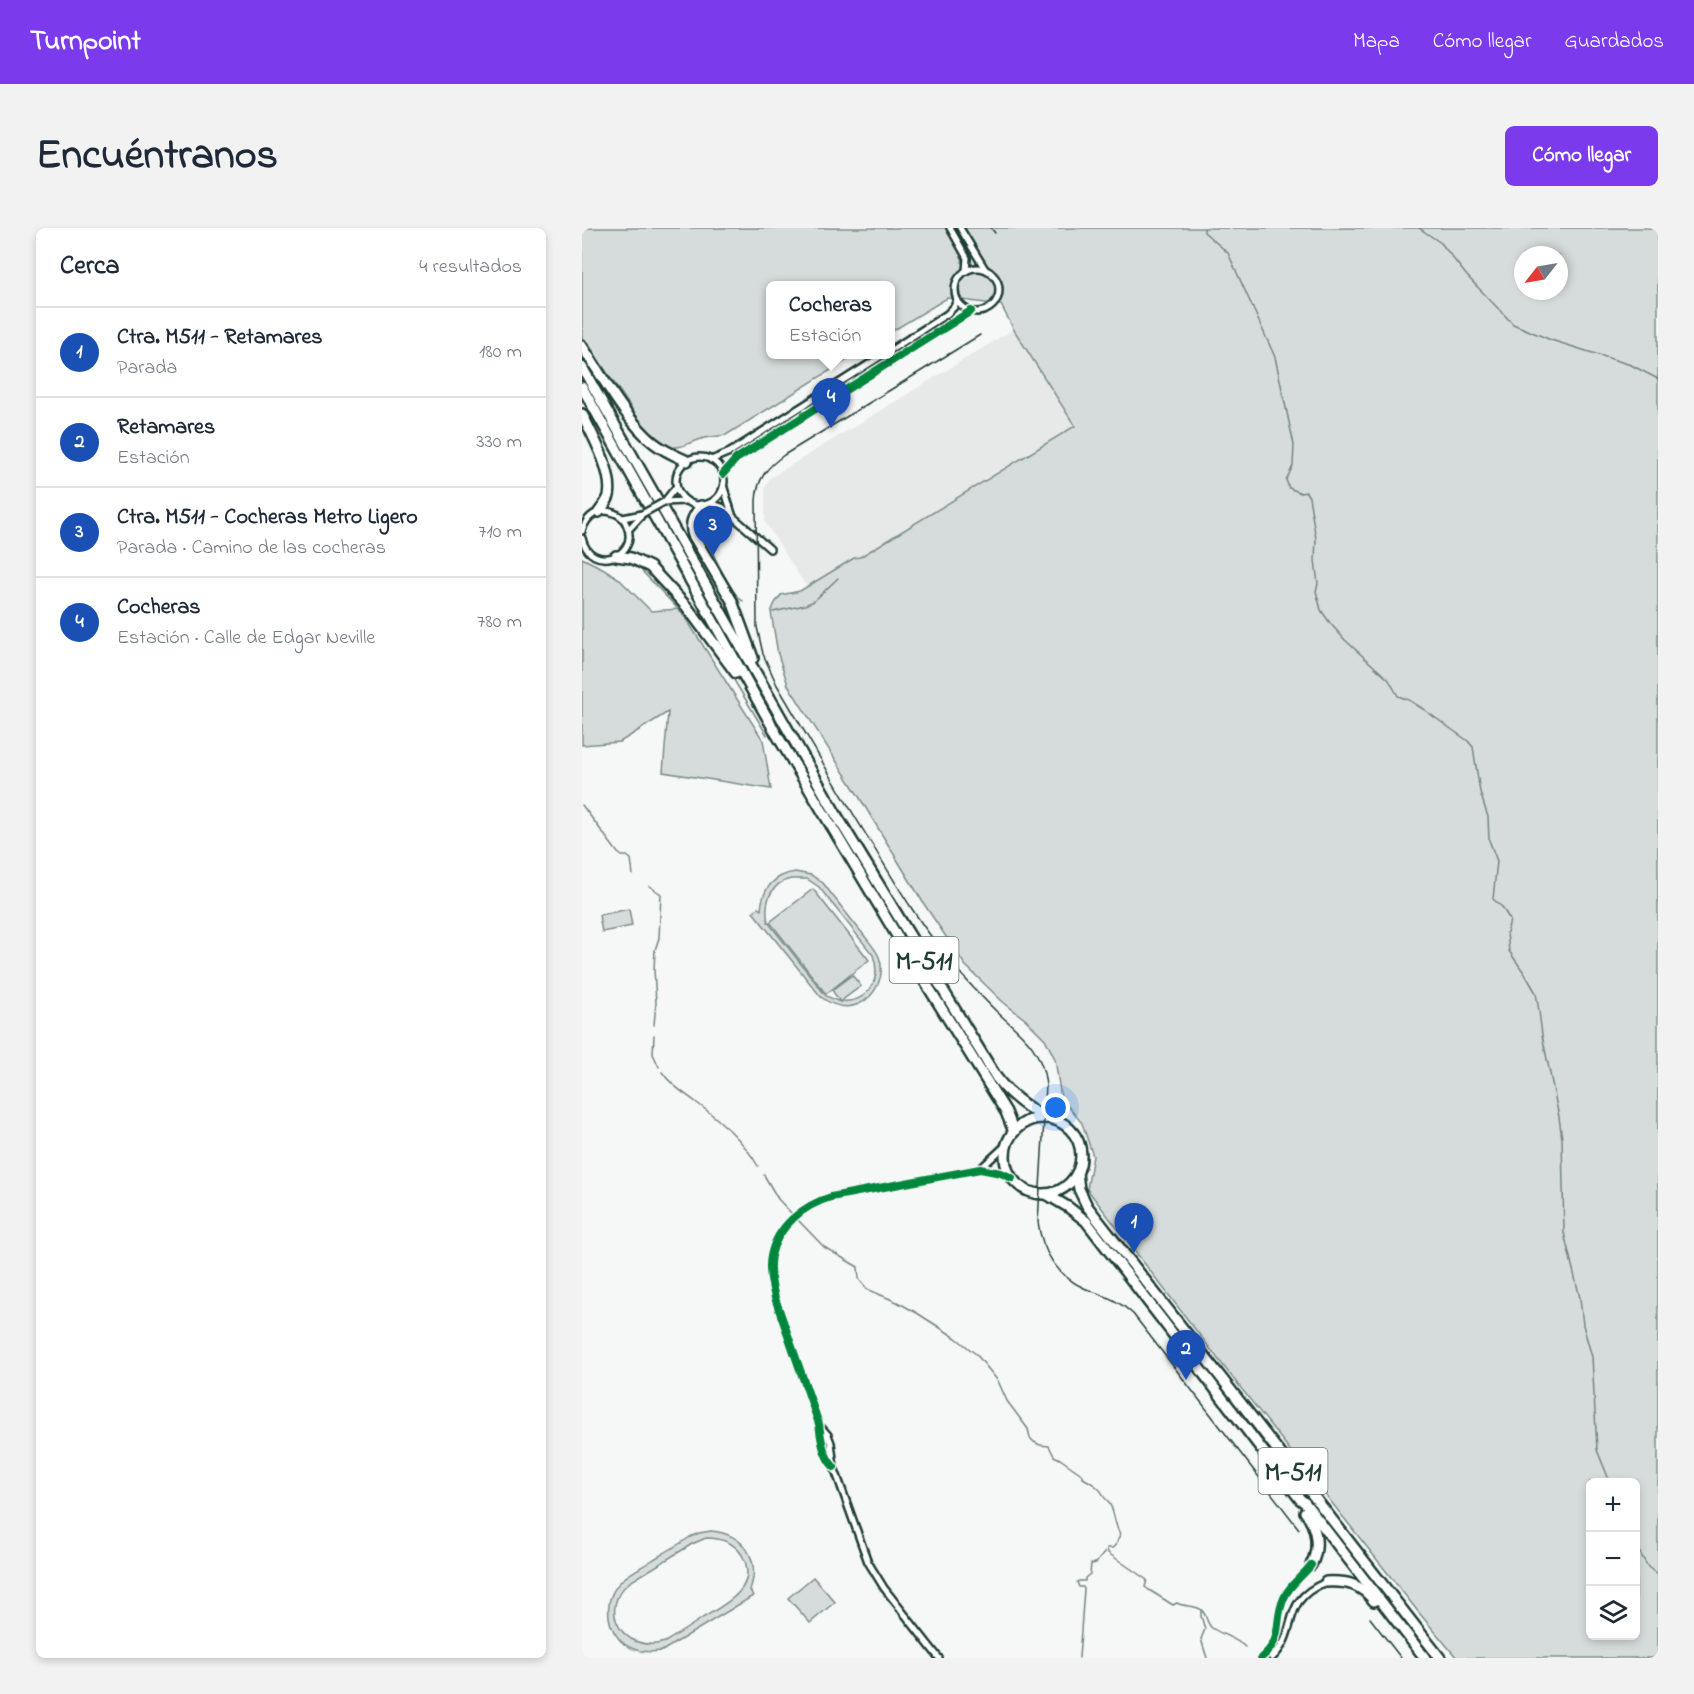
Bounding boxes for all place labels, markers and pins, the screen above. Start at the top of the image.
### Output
pin: 4 [812,378,850,428]
pin: 3 [694,506,732,556]
pin: 1 [1114,1204,1154,1253]
pin: 2 [1166,1330,1206,1380]

